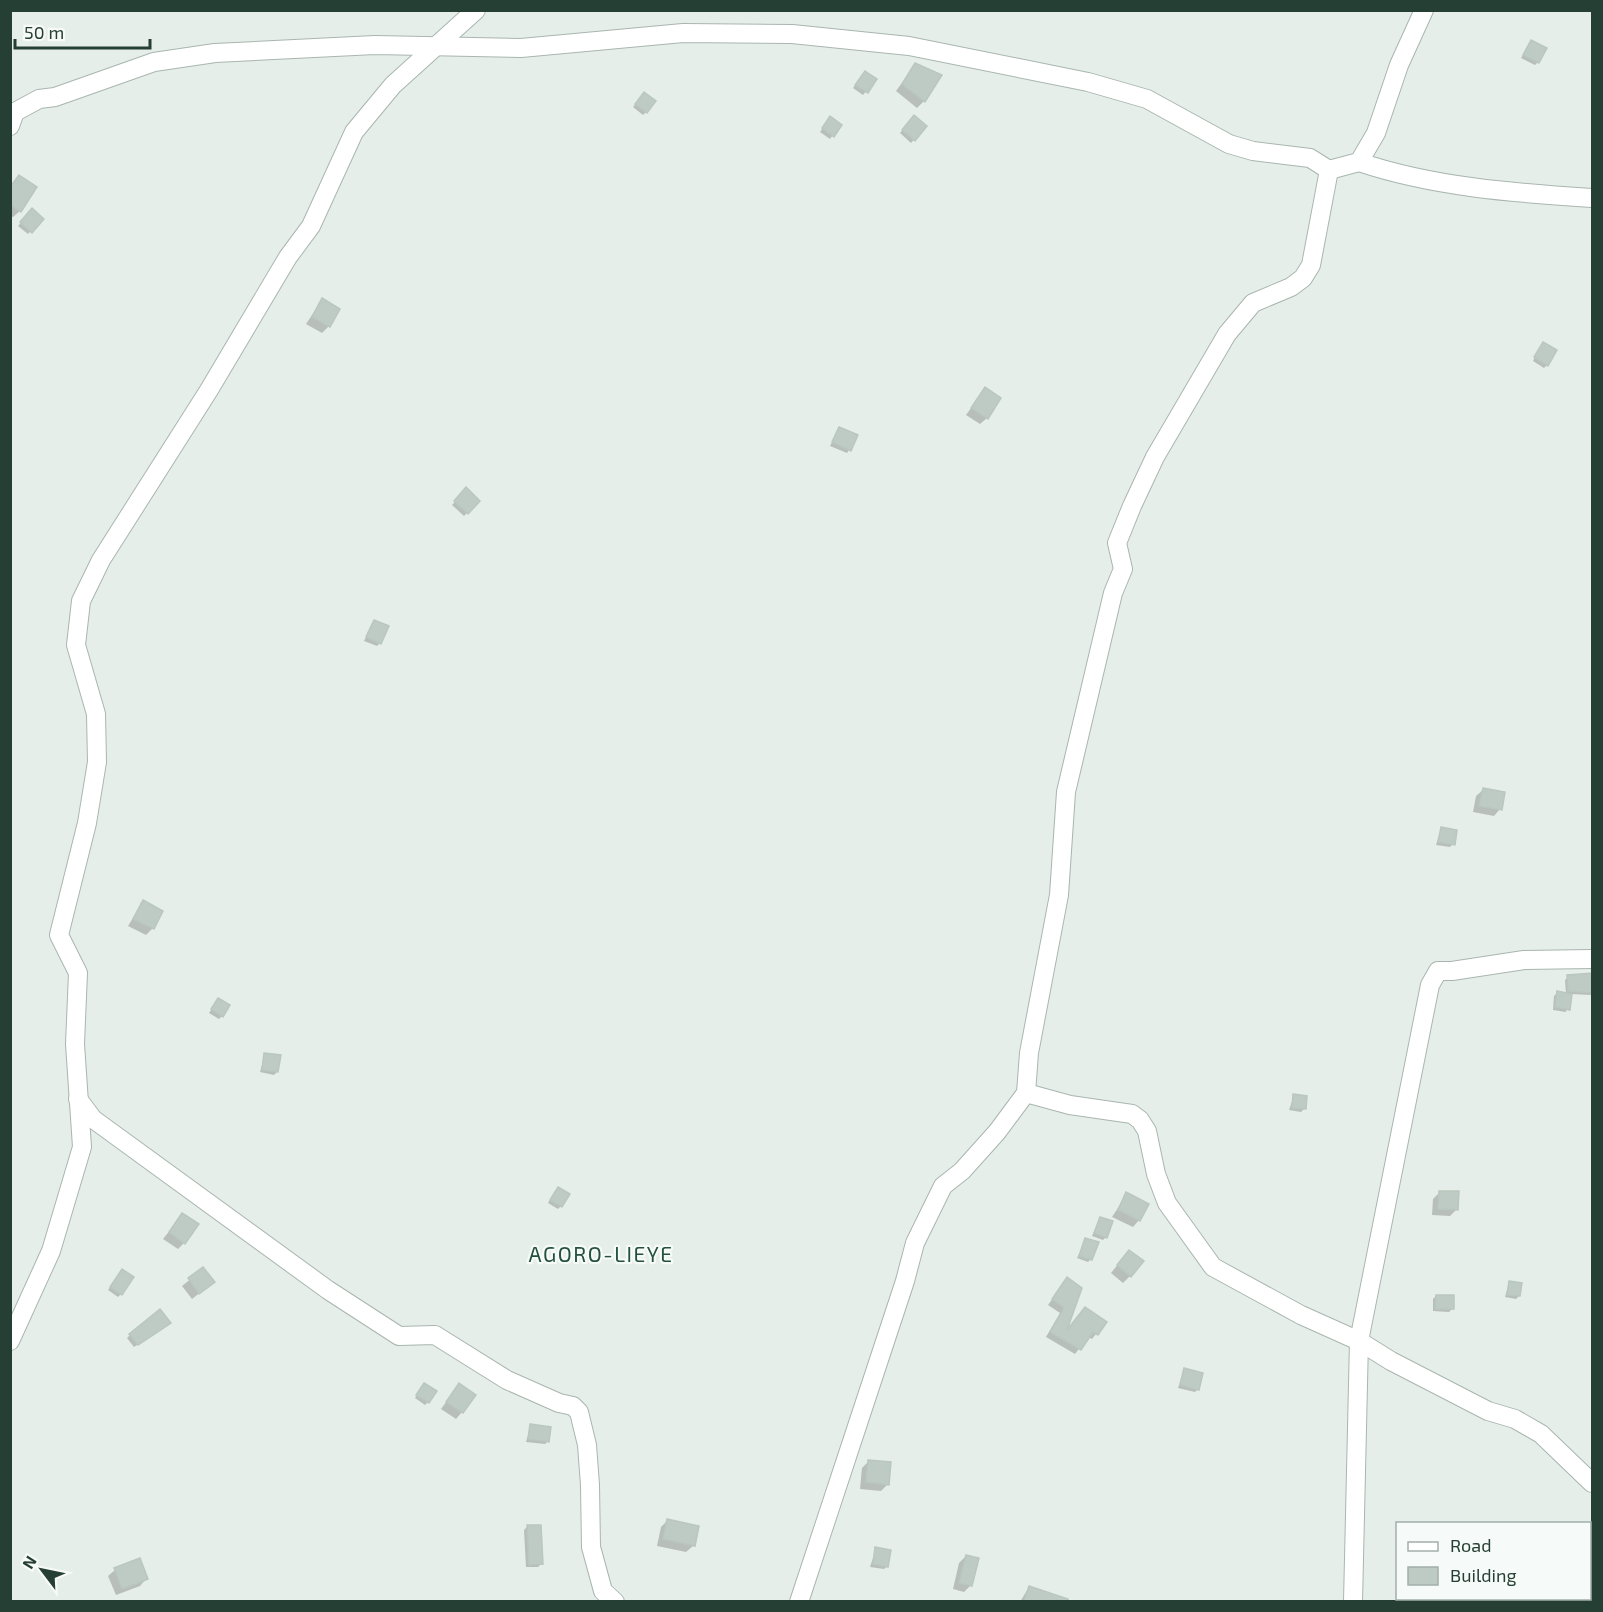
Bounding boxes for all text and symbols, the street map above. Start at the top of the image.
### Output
scale bar [15,12,150,50]
text: 50 m [24,21,64,43]
district label: AGORO-LIEYE [529,1241,673,1266]
legend [1396,1522,1591,1600]
text: Road [1450,1534,1491,1556]
north arrow [12,1540,72,1600]
text: N [18,1552,40,1572]
text: Building [1450,1564,1517,1586]

